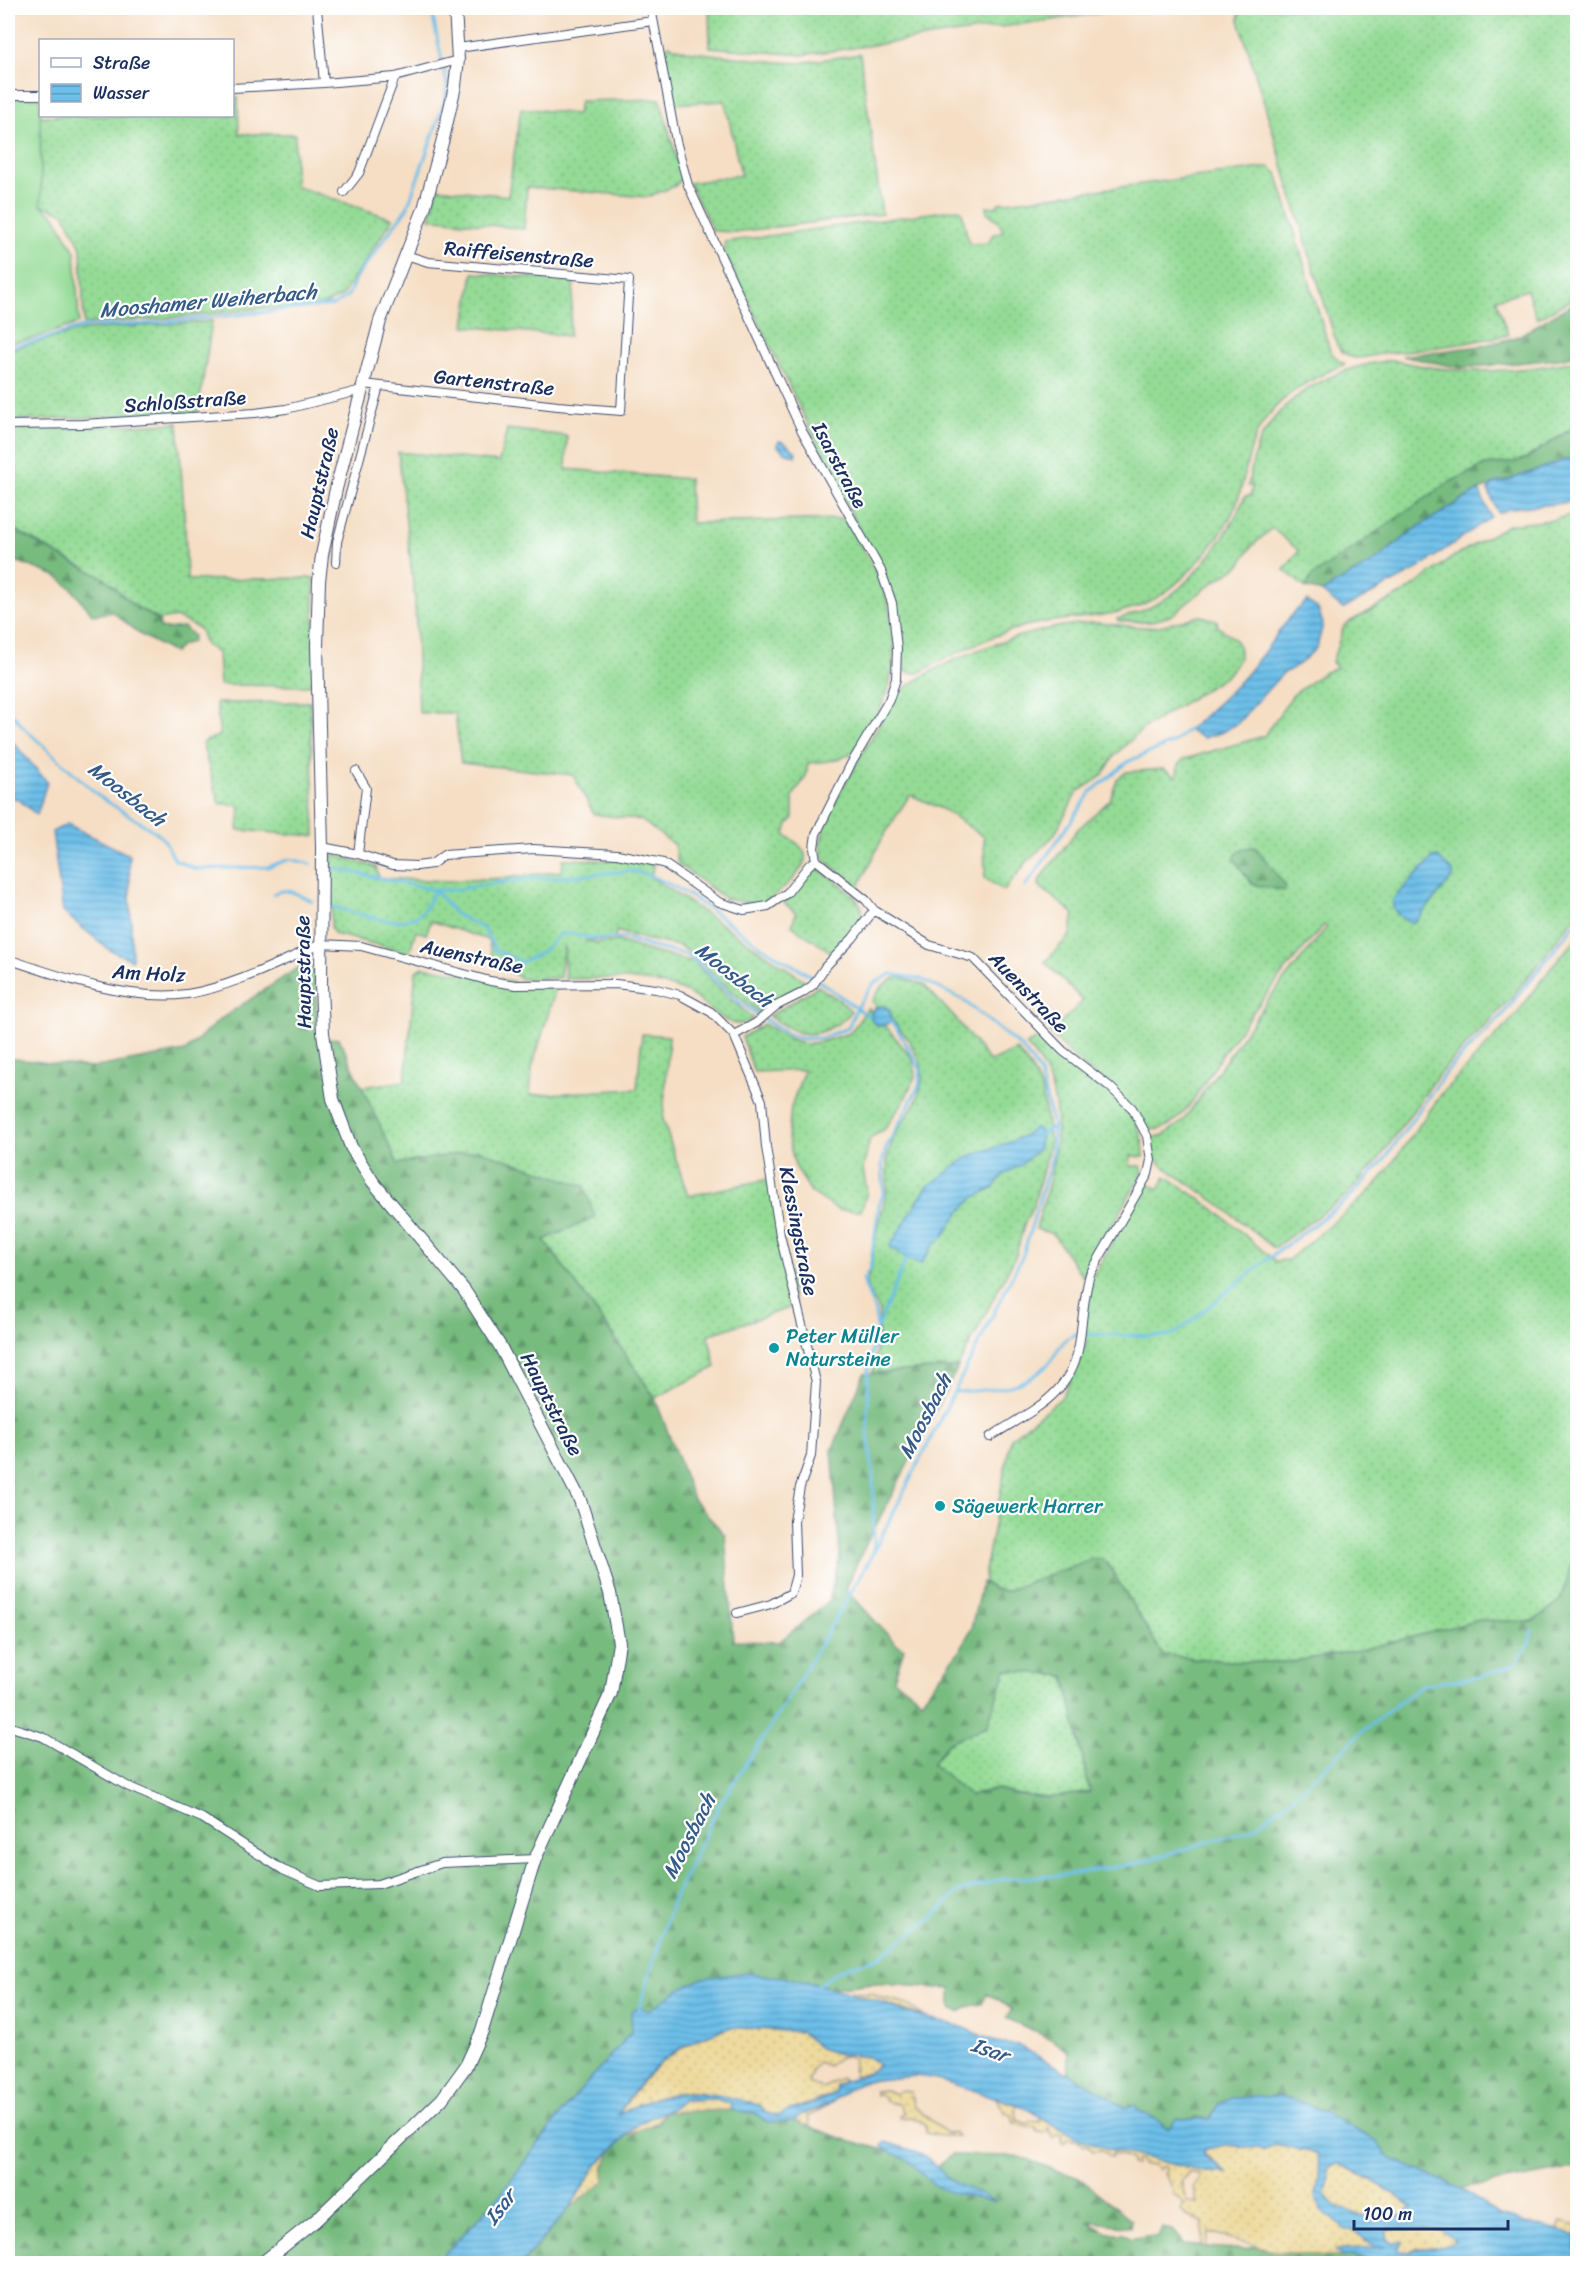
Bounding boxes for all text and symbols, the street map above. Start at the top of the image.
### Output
legend [39,39,234,117]
text: Straße [93,47,150,79]
text: Wasser [93,77,151,109]
street label: Raiffeisenstraße [443,231,595,278]
water label: Mooshamer Weiherbach [98,272,320,329]
street label: Gartenstraße [432,359,556,406]
street label: Schloßstraße [123,380,248,423]
street label: Isarstraße [802,415,877,515]
street label: Hauptstraße [290,424,349,542]
water label: Moosbach [79,751,176,838]
street label: Hauptstraße [285,915,322,1029]
street label: Auenstraße [416,928,527,984]
water label: Moosbach [686,932,783,1019]
street label: Auenstraße [979,942,1078,1042]
street label: Am Holz [111,954,187,993]
street label: Klessingstraße [769,1163,828,1299]
place label: Peter Müller Natursteine [786,1319,900,1377]
marker: Peter Müller Natursteine [767,1341,781,1355]
street label: Hauptstraße [510,1346,593,1463]
water label: Moosbach [887,1365,964,1465]
place label: Sägewerk Harrer [952,1489,1104,1524]
marker: Sägewerk Harrer [933,1499,947,1513]
water label: Moosbach [651,1785,728,1885]
water label: Isar [965,2026,1018,2075]
water label: Isar [473,2177,529,2234]
scale bar [1354,2193,1508,2231]
text: 100 m [1363,2198,1412,2230]

